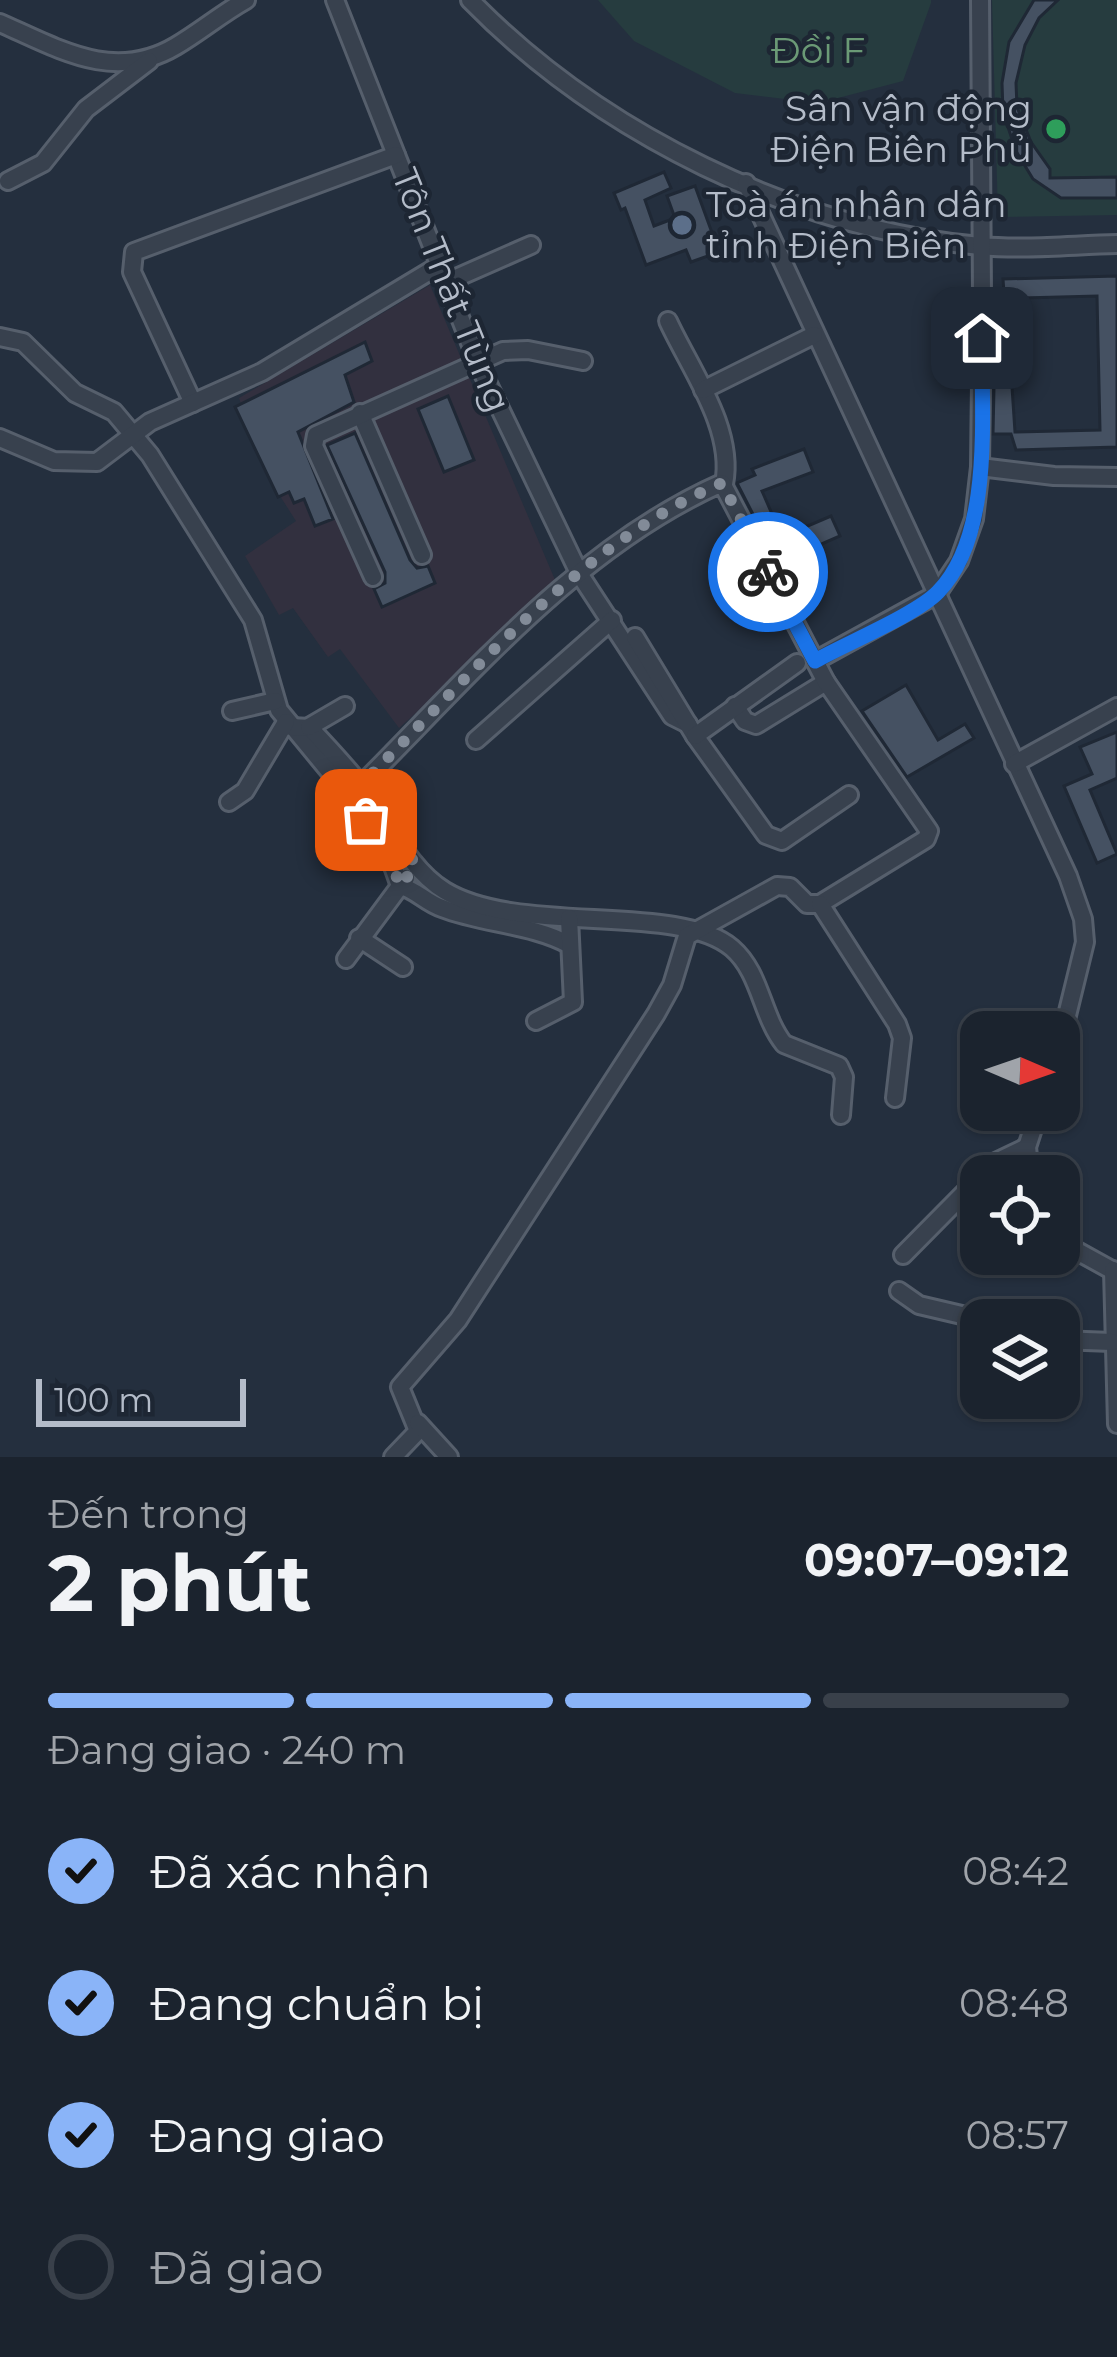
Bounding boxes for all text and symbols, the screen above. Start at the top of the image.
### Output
park label: Đồi F [771,28,865,72]
place label: Sân vận động Điện Biên Phủ [770,86,1032,171]
marker: Sân vận động Điện Biên Phủ [1043,116,1069,142]
street label: Tôn Thất Tùng [383,162,521,418]
place label: Toà án nhân dân tỉnh Điện Biên [706,182,1006,267]
marker: Toà án nhân dân tỉnh Điện Biên [669,212,695,238]
pin [931,287,1033,389]
icon: home [949,305,1015,371]
courier [708,512,828,632]
icon: bike [735,539,801,605]
pin [315,769,417,871]
icon: bag [333,787,399,853]
north arrow [960,1011,1080,1131]
map controls [960,1011,1080,1419]
button: locate [960,1155,1080,1275]
button: layers [960,1299,1080,1419]
scale bar [36,1373,246,1426]
text: 100 m [54,1380,153,1420]
text: Đến trong [48,1490,249,1538]
text: 09:07–09:12 [804,1532,1069,1587]
text: 2 phút [48,1535,311,1631]
text: Đang giao · 240 m [48,1726,406,1774]
icon: check [48,1838,114,1904]
text: Đã xác nhận [150,1844,431,1899]
text: 08:42 [962,1847,1069,1895]
icon: check [48,1970,114,2036]
text: Đang chuẩn bị [150,1976,484,2031]
text: 08:48 [959,1979,1069,2027]
icon: check [48,2102,114,2168]
text: Đang giao [150,2108,385,2163]
text: 08:57 [966,2111,1069,2159]
text: Đã giao [150,2240,323,2295]

